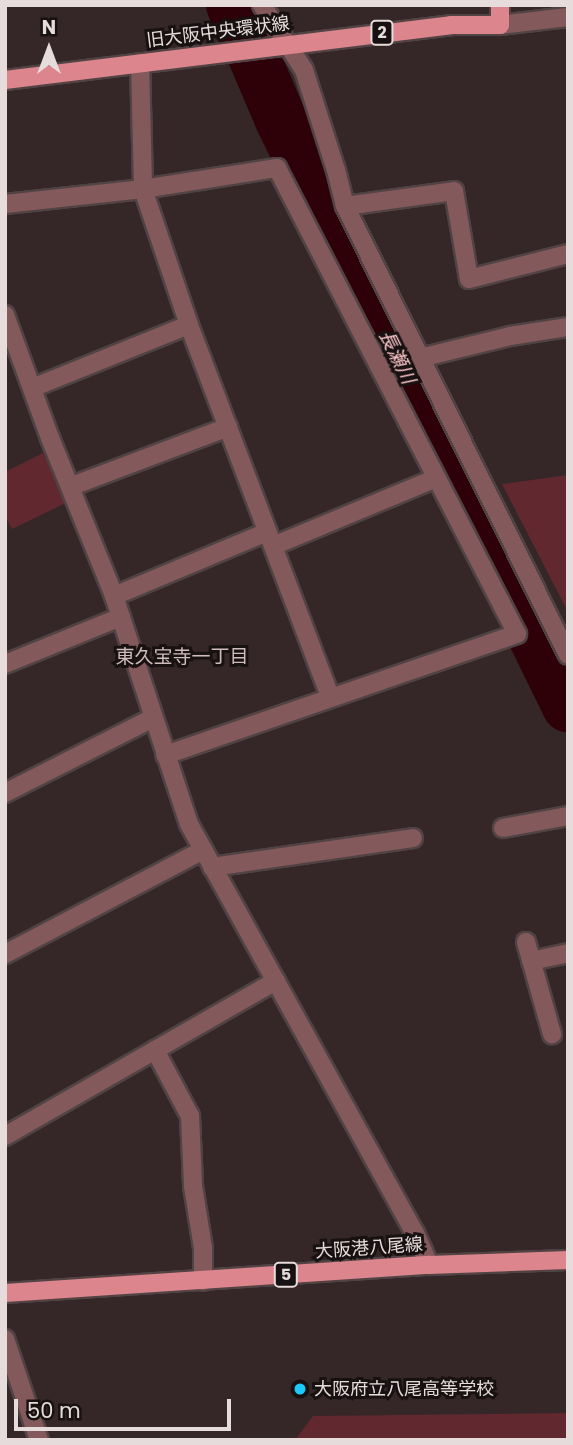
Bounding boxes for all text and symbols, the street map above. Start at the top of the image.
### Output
street label: 旧大阪中央環状線 [145,13,291,51]
north arrow [14,14,84,84]
text: N [42,14,56,41]
road number: 2 [370,20,394,46]
water label: 長瀬川 [374,326,420,388]
district label: 東久宝寺一丁目 [116,646,248,668]
street label: 大阪港八尾線 [314,1233,424,1263]
road number: 5 [274,1262,298,1288]
place label: 大阪府立八尾高等学校 [314,1378,494,1400]
marker: 大阪府立八尾高等学校 [292,1381,308,1397]
scale bar [18,1386,234,1430]
text: 50 m [27,1396,81,1425]

